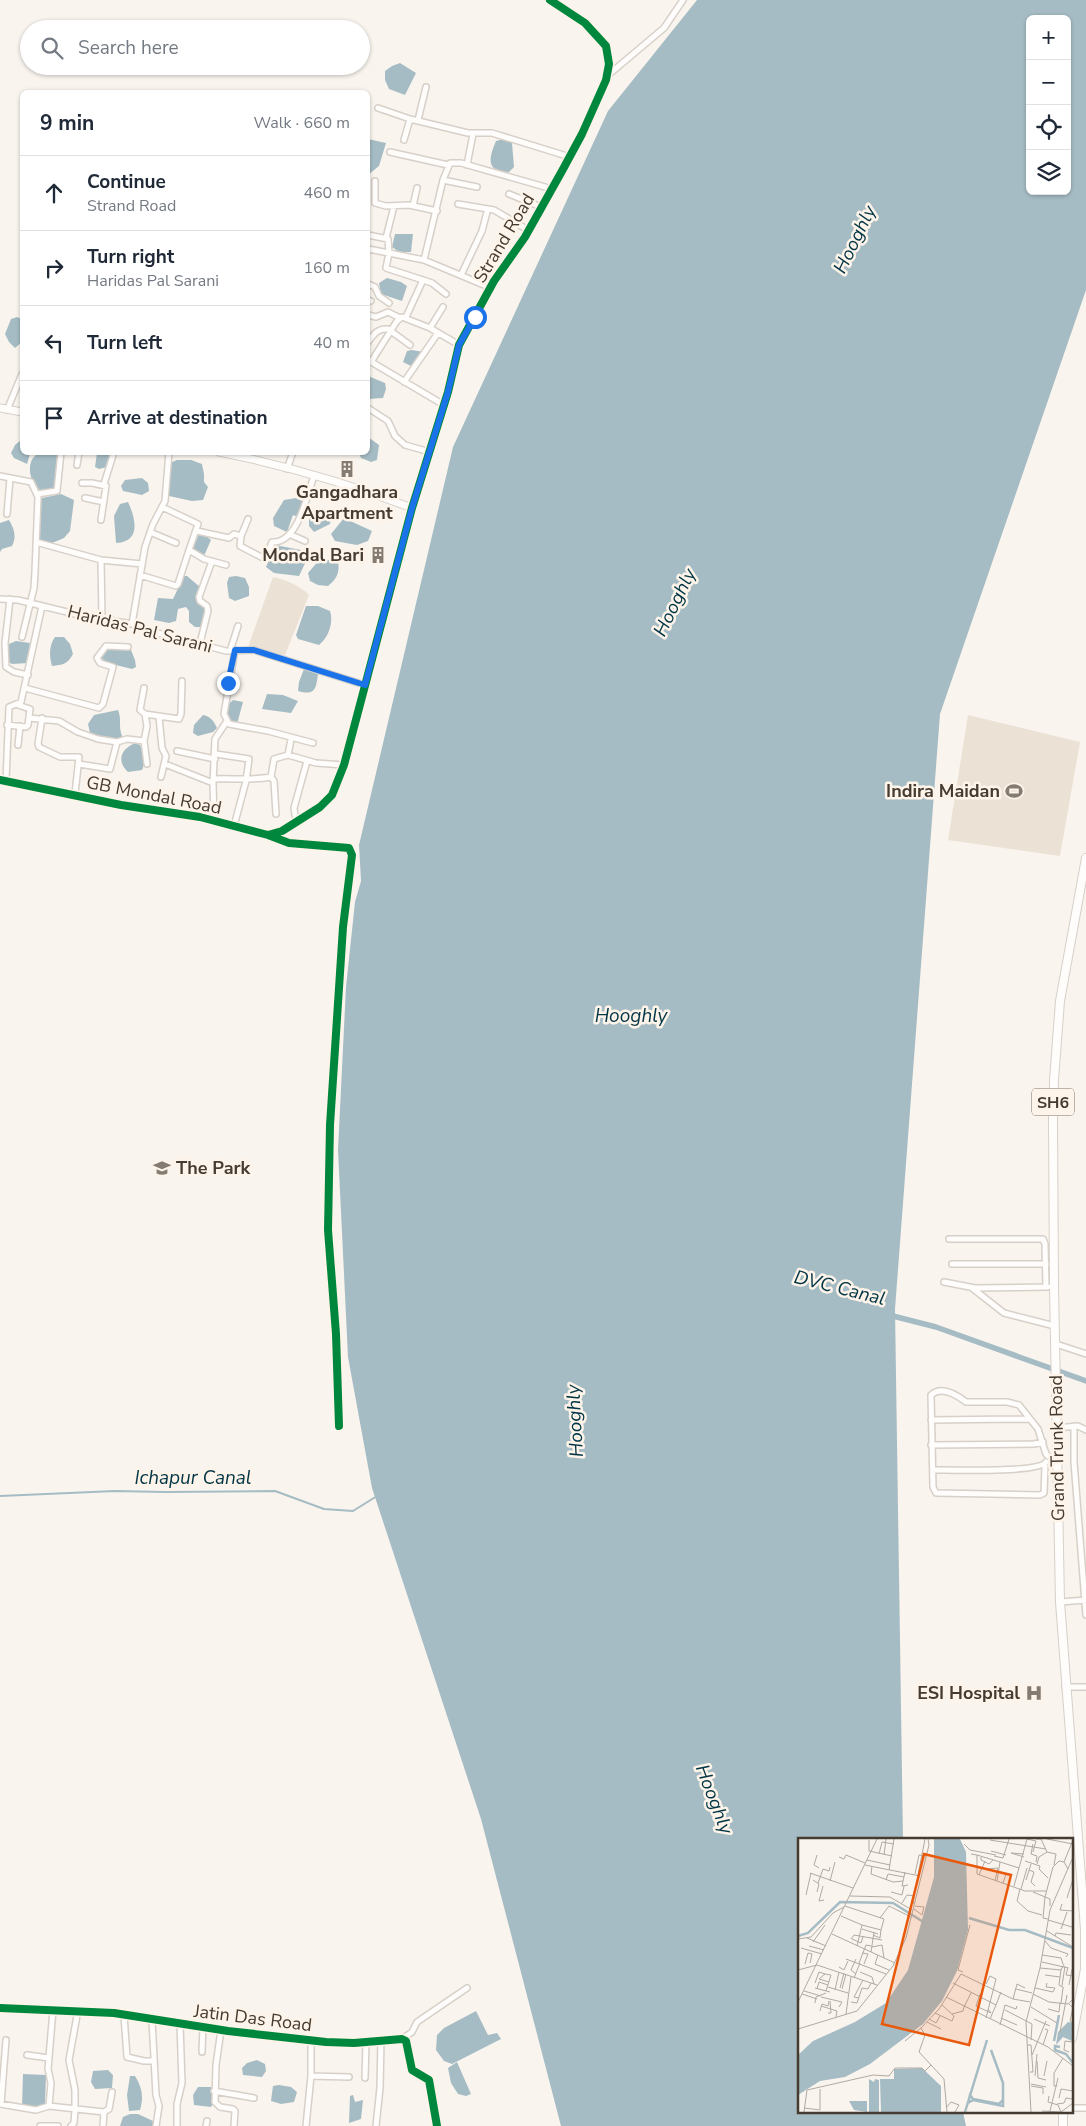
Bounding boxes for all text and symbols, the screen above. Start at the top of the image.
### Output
map controls [1026,15,1071,195]
button: + [1026,15,1071,60]
search box [20,20,370,75]
icon: search [38,34,66,62]
text: Search here [78,35,179,61]
button: − [1026,60,1071,105]
button: locate [1026,105,1071,150]
text: 9 min [40,109,94,137]
text: Walk · 660 m [254,112,350,134]
button: layers [1026,150,1071,195]
text: Continue [87,169,166,195]
icon: ahead [40,179,68,207]
text: 460 m [303,182,350,204]
street label: Strand Road [468,189,540,287]
text: Strand Road [87,195,176,217]
water label: Hooghly [827,200,883,278]
text: Turn right [87,244,174,270]
icon: right [40,254,68,282]
text: 160 m [303,257,350,279]
text: Haridas Pal Sarani [87,270,219,292]
route start [464,306,487,329]
icon: left [40,329,68,357]
text: Turn left [87,330,162,356]
text: 40 m [313,332,350,354]
icon: arrive [40,404,68,432]
text: Arrive at destination [87,405,268,431]
building icon: Gangadhara Apartment [337,459,357,479]
place label: Gangadhara Apartment [296,480,398,525]
place label: Mondal Bari [262,543,364,567]
building icon: Mondal Bari [368,545,388,565]
water label: Hooghly [647,563,703,641]
street label: Haridas Pal Sarani [65,599,215,659]
route end [217,672,240,695]
street label: GB Mondal Road [84,770,224,820]
place label: Indira Maidan [886,779,1000,803]
sports icon: Indira Maidan [1004,781,1024,801]
water label: Hooghly [595,1003,669,1029]
road number: SH6 [1032,1088,1074,1116]
place label: The Park [176,1156,251,1180]
school or university icon: The Park [152,1158,172,1178]
water label: DVC Canal [791,1264,888,1312]
street label: Grand Trunk Road [1044,1375,1070,1521]
water label: Hooghly [560,1383,590,1458]
water label: Ichapur Canal [135,1465,252,1491]
place label: ESI Hospital [917,1681,1020,1705]
hospital icon: ESI Hospital [1024,1683,1044,1703]
water label: Hooghly [689,1761,740,1839]
inset map [798,1838,1074,2114]
street label: Jatin Das Road [192,1999,313,2037]

